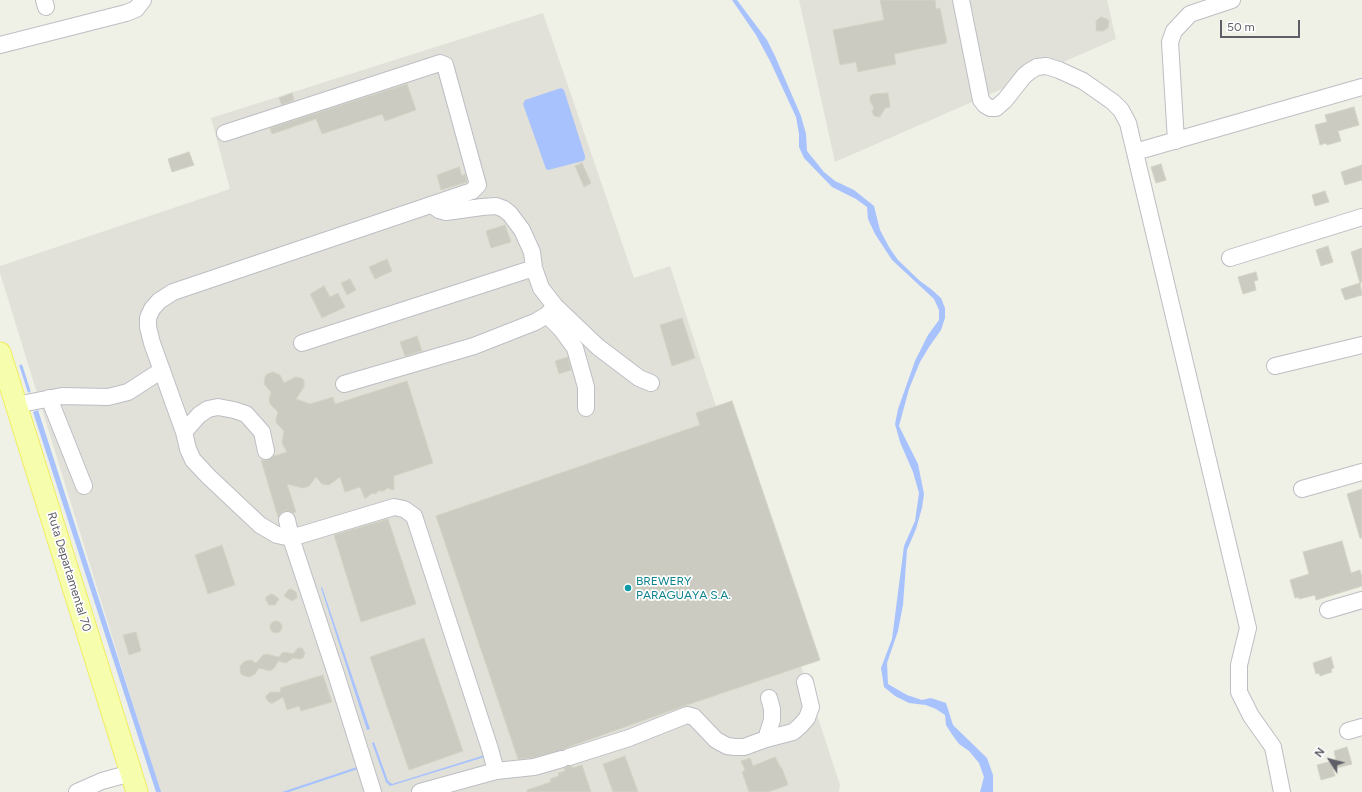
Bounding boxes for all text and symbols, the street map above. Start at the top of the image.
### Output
scale bar [1222,12,1302,38]
text: 50 m [1227,20,1255,34]
street label: Ruta Departamental 70 [44,510,94,634]
place label: BREWERY PARAGUAYA S.A. [636,574,731,602]
marker: BREWERY PARAGUAYA S.A. [623,583,633,593]
north arrow [1310,740,1350,780]
text: N [1312,745,1328,760]

